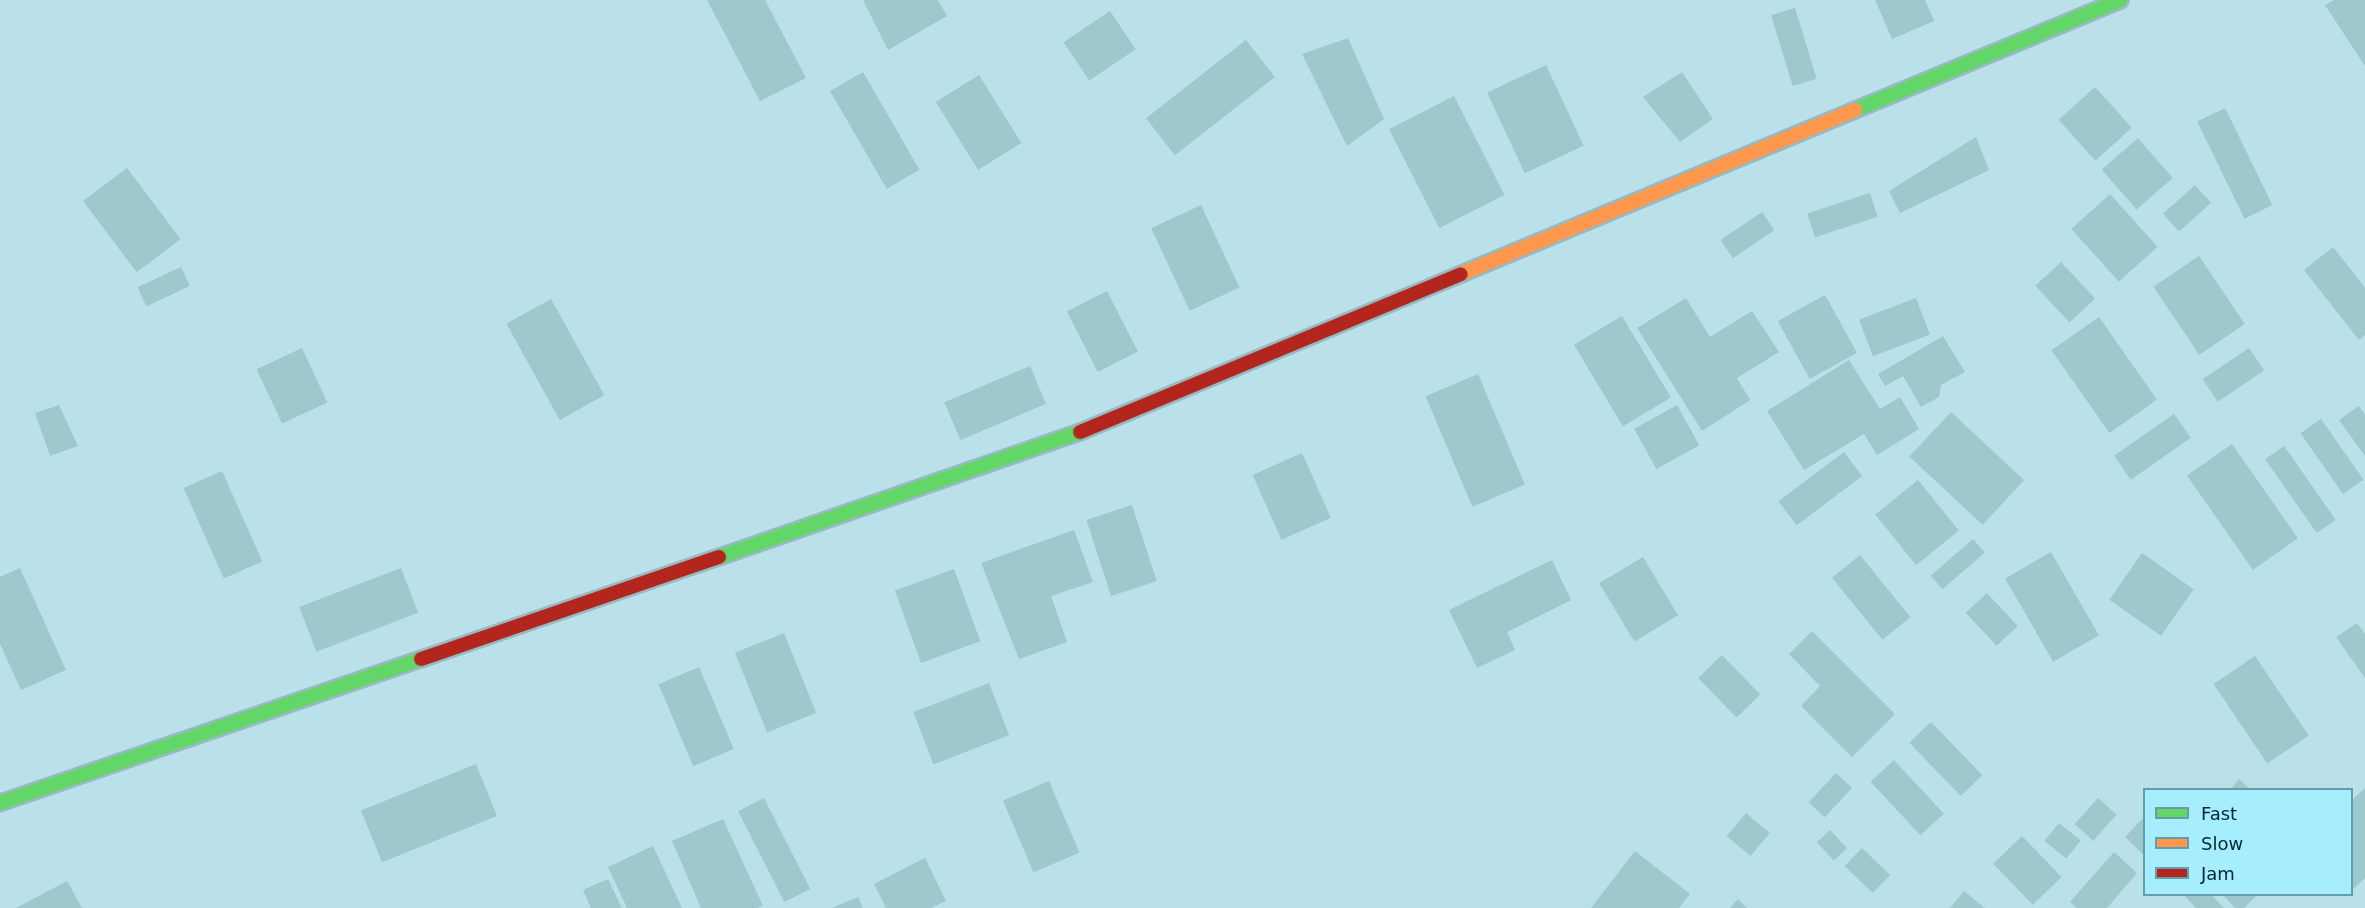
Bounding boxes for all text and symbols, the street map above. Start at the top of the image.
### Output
legend [2143,788,2353,896]
text: Fast [2201,803,2237,824]
text: Slow [2201,833,2243,854]
text: Jam [2201,863,2235,884]

